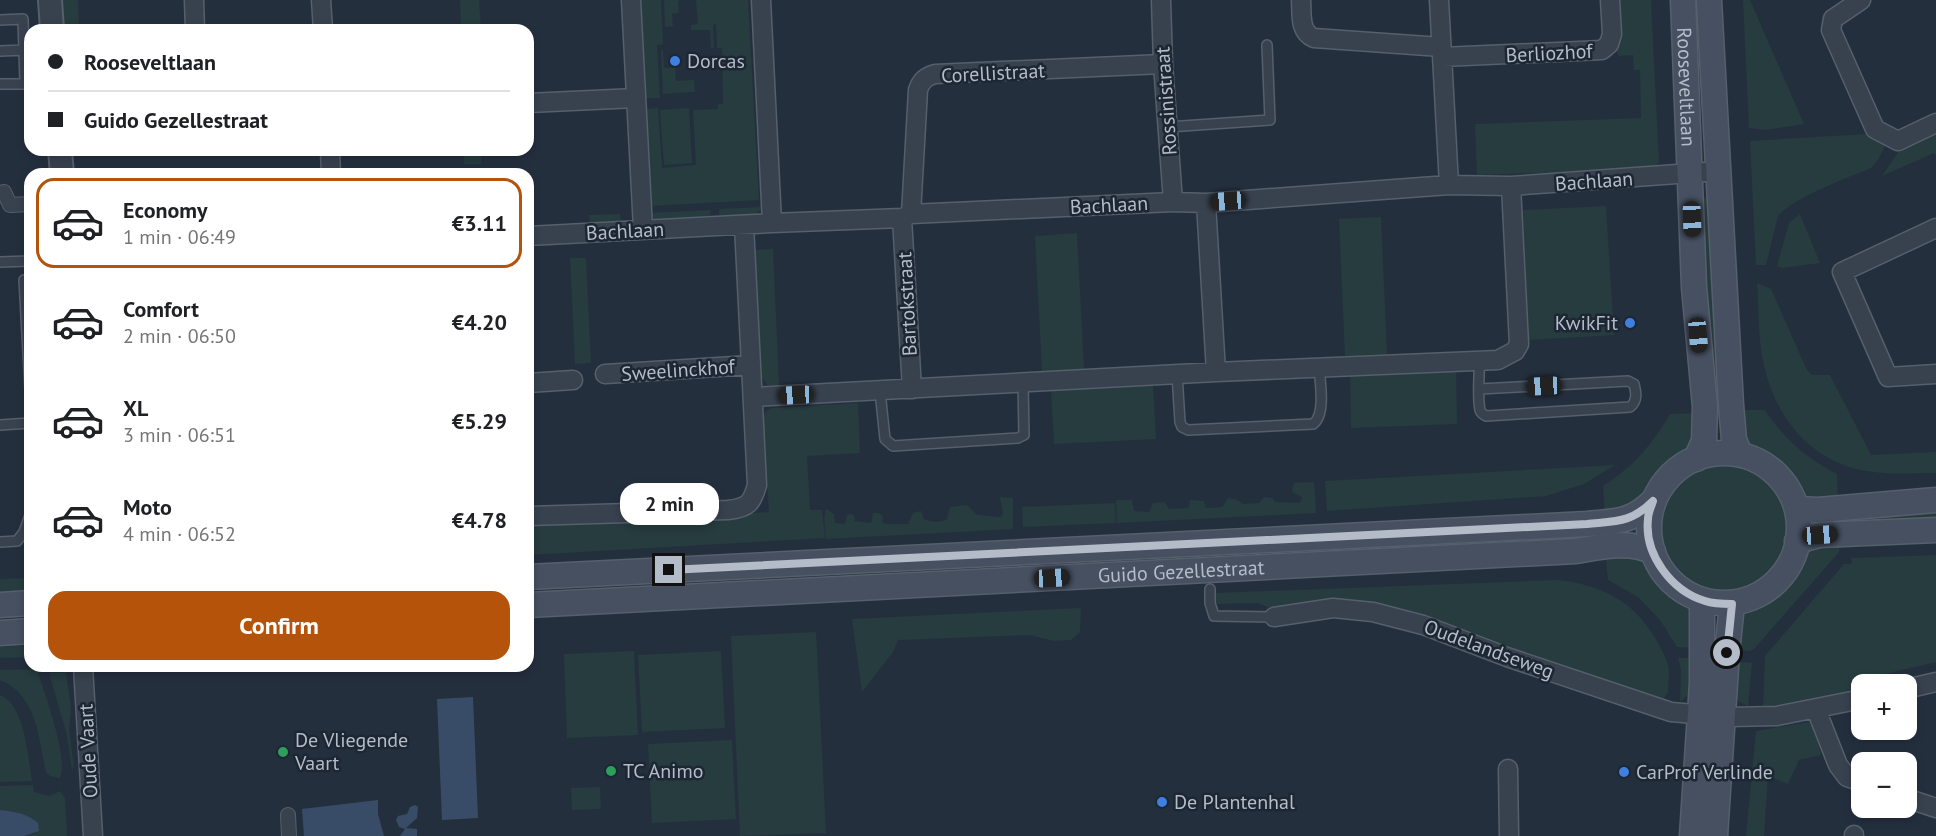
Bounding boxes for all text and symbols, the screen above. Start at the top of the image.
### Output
street label: Rooseveltlaan [1671,27,1702,147]
street label: Berliozhof [1505,38,1595,68]
street label: Rossinistraat [1149,46,1183,156]
text: Rooseveltlaan [84,48,216,76]
place label: Dorcas [687,48,745,74]
marker: Dorcas [668,54,682,68]
street label: Corellistraat [940,57,1046,89]
text: Guido Gezellestraat [84,106,268,134]
street label: Bachlaan [1554,165,1634,197]
street label: Bachlaan [1069,190,1149,220]
car [1209,191,1247,211]
icon: car [51,196,105,250]
text: Economy [123,196,207,224]
car [1682,201,1702,237]
text: €3.11 [452,209,507,237]
street label: Bachlaan [585,216,665,246]
text: 1 min · 06:49 [123,224,236,250]
street label: Bartokstraat [891,251,923,357]
icon: car [51,295,105,349]
text: Comfort [123,295,199,323]
text: €4.20 [452,308,507,336]
place label: KwikFit [1555,310,1618,336]
marker: KwikFit [1623,316,1637,330]
car [1687,316,1709,354]
text: 2 min · 06:50 [123,323,236,349]
street label: Sweelinckhof [620,353,737,387]
car [1526,376,1562,396]
car [778,385,814,405]
icon: car [51,394,105,448]
text: XL [123,394,148,422]
text: €5.29 [452,407,507,435]
text: 3 min · 06:51 [123,422,236,448]
callout: 2 min [620,483,718,525]
text: 2 min [645,491,694,517]
icon: car [51,493,105,547]
text: Moto [123,493,172,521]
text: €4.78 [452,506,507,534]
text: 4 min · 06:52 [123,521,236,547]
car [1801,525,1839,545]
street label: Guido Gezellestraat [1097,554,1265,589]
route end [655,556,682,583]
car [1034,568,1070,588]
button: Confirm [48,591,510,660]
street label: Oudelandseweg [1420,613,1558,685]
route start [1713,639,1740,666]
map controls [1851,674,1917,818]
button: + [1851,674,1917,740]
street label: Oude Vaart [73,703,103,799]
place label: De Vliegende Vaart [294,727,408,776]
marker: De Vliegende Vaart [276,745,290,759]
button: − [1851,752,1917,818]
place label: TC Animo [623,758,703,784]
place label: CarProf Verlinde [1636,759,1773,785]
marker: TC Animo [604,764,618,778]
marker: CarProf Verlinde [1617,765,1631,779]
place label: De Plantenhal [1174,789,1295,815]
marker: De Plantenhal [1155,795,1169,809]

